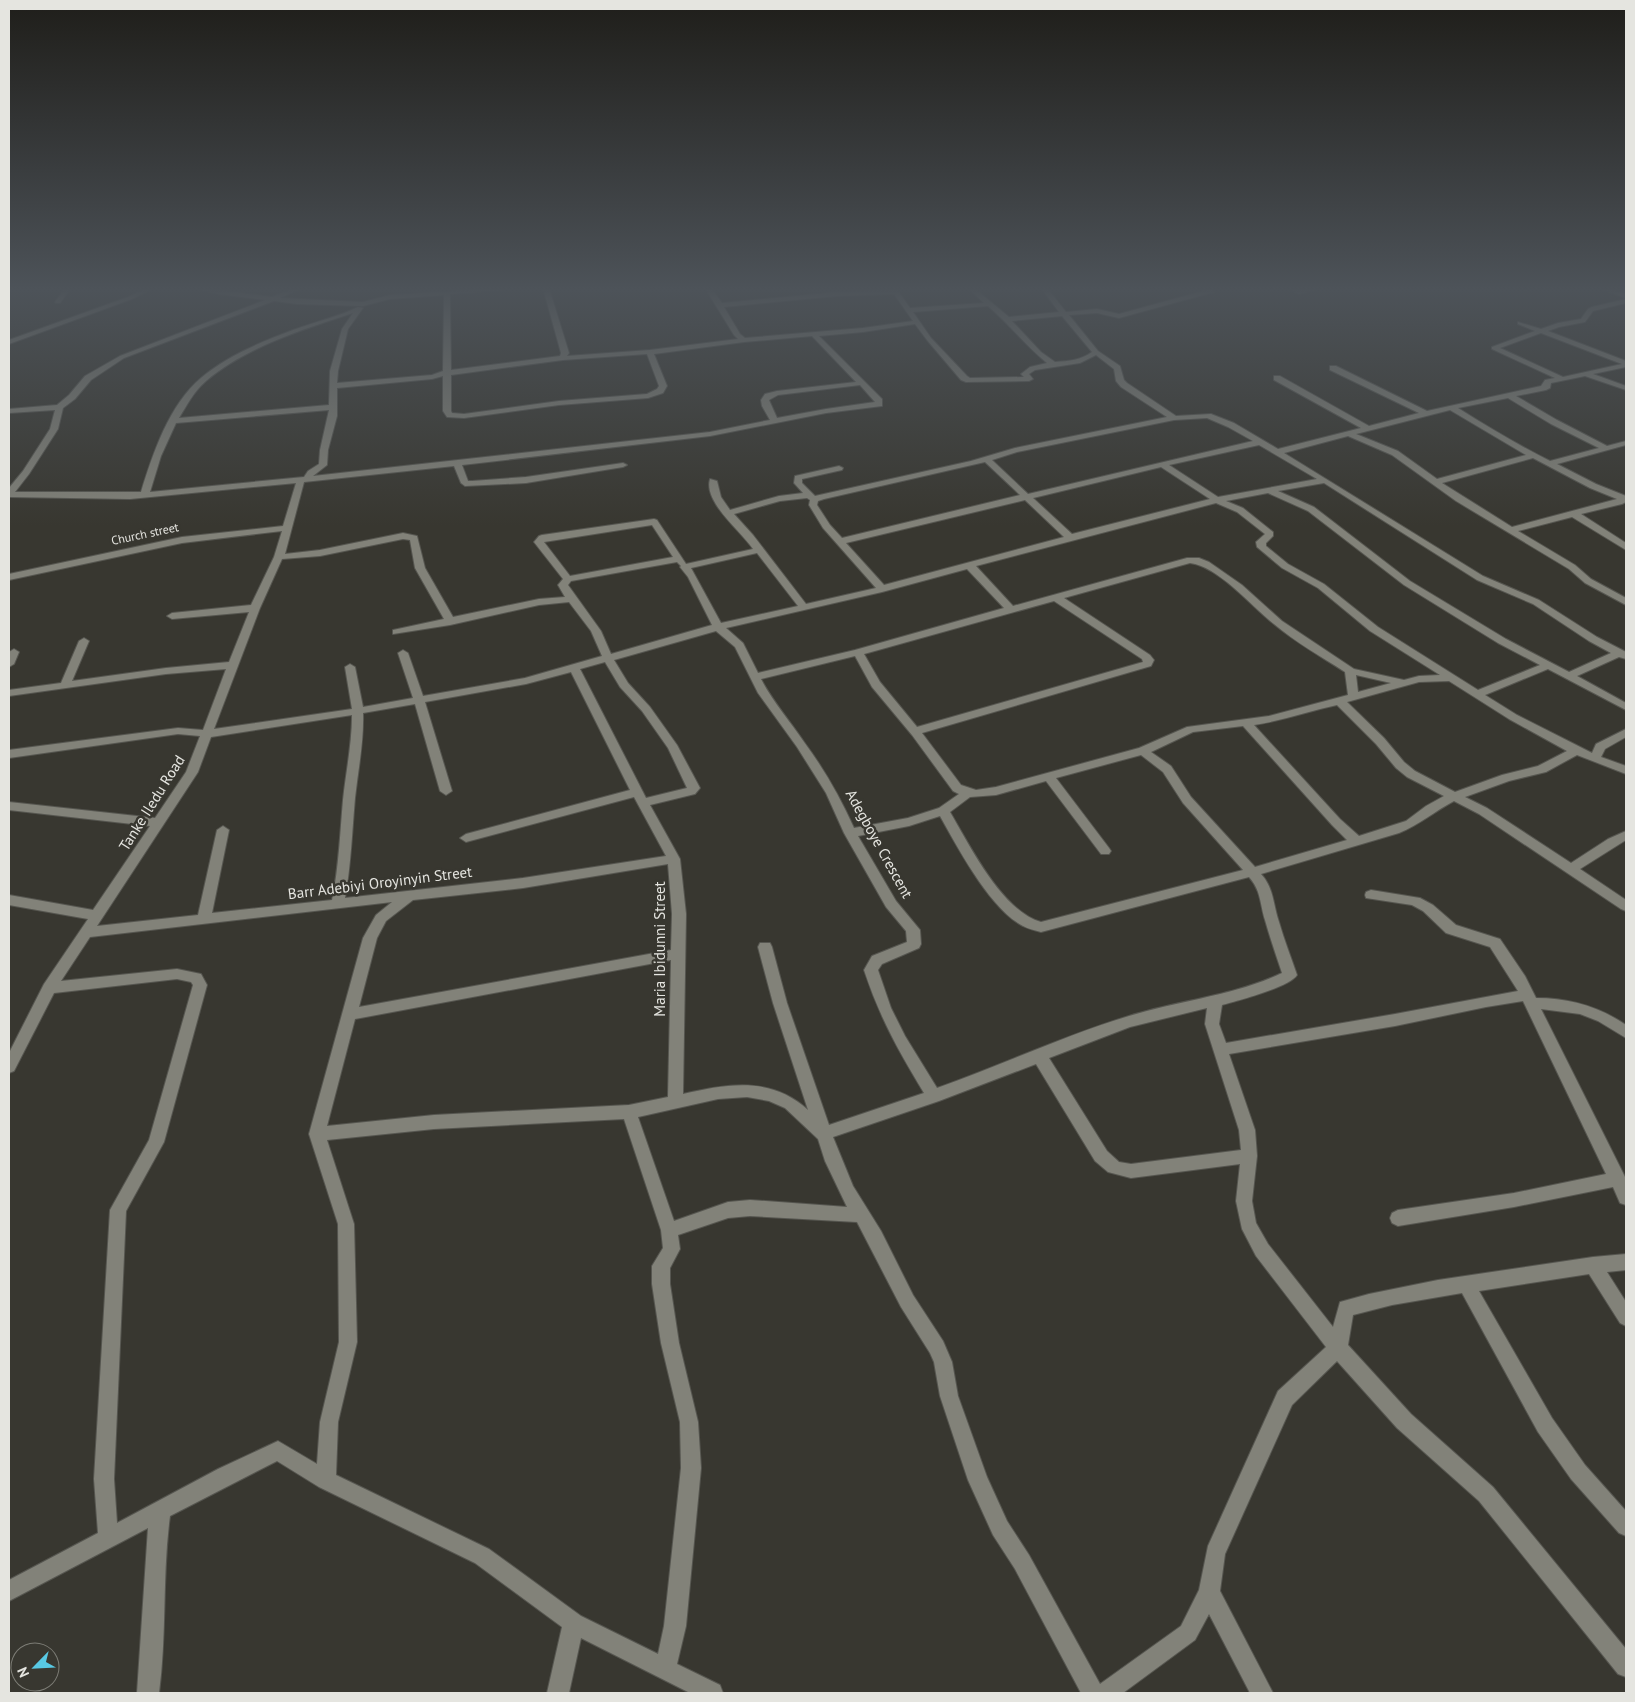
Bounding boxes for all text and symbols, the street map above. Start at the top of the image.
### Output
street label: Church street [110,519,180,548]
street label: Tanke Iledu Road [115,751,189,854]
street label: Adegboye Crescent [842,786,917,901]
street label: Barr Adebiyi Oroyinyin Street [287,862,473,903]
street label: Maria Ibidunni Street [650,881,669,1017]
north arrow [10,1642,60,1692]
text: N [13,1664,33,1680]

